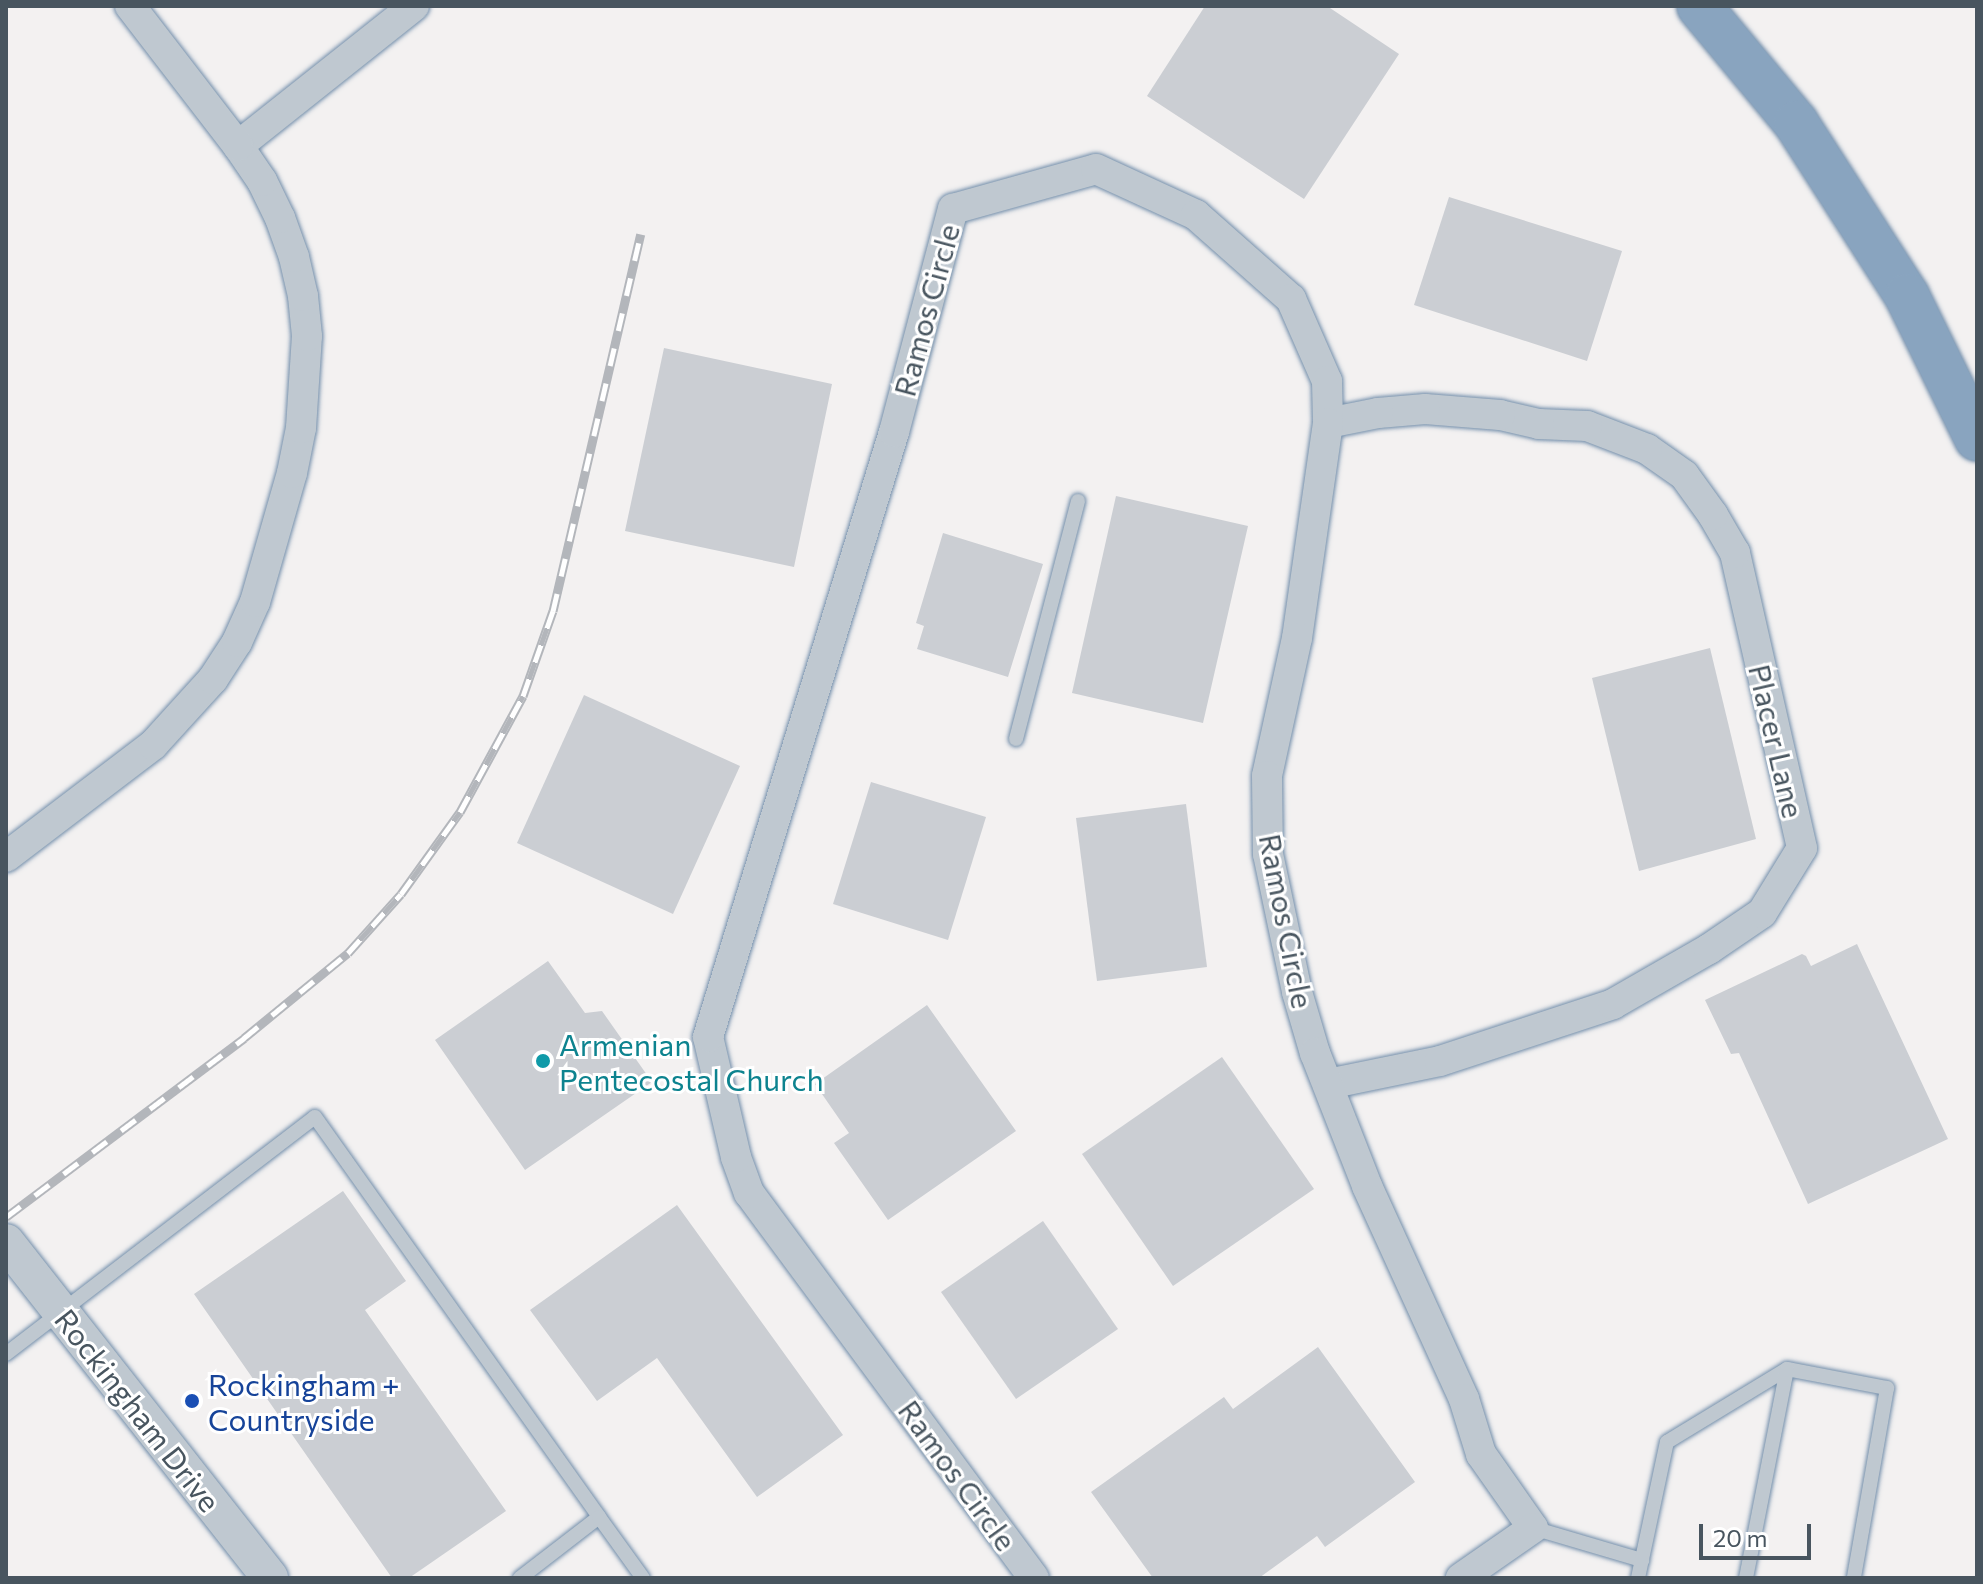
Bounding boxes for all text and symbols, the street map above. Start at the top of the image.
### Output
street label: Ramos Circle [886,220,966,400]
street label: Placer Lane [1742,661,1812,821]
street label: Ramos Circle [1252,831,1322,1011]
place label: Armenian Pentecostal Church [559,1026,824,1096]
marker: Armenian Pentecostal Church [534,1052,552,1070]
street label: Rockingham Drive [48,1302,228,1518]
place label: Rockingham + Countryside [208,1366,400,1436]
marker: Rockingham + Countryside [183,1392,201,1410]
street label: Ramos Circle [891,1393,1025,1557]
scale bar [1703,1508,1815,1558]
text: 20 m [1713,1523,1767,1552]

